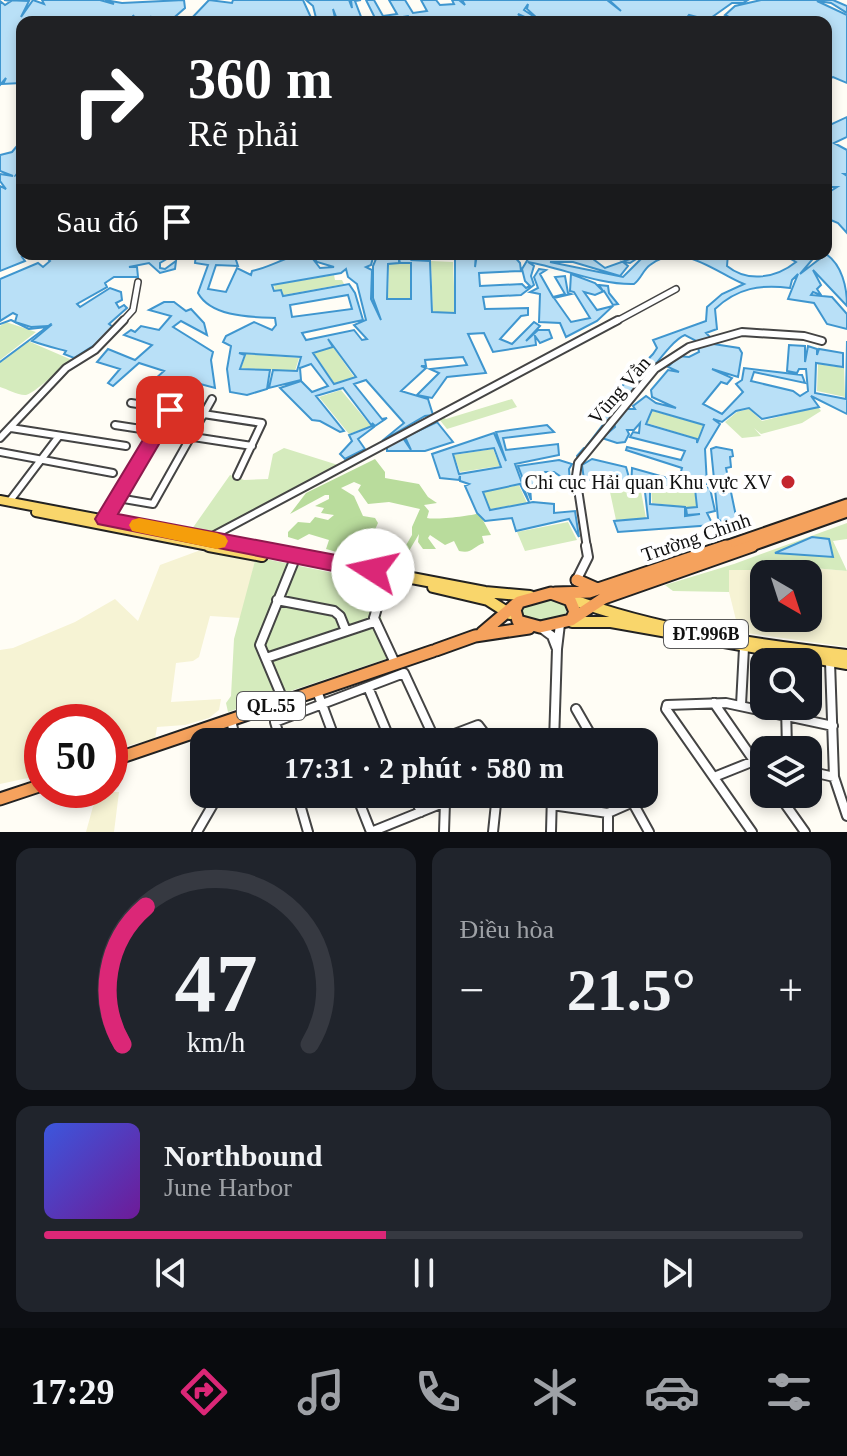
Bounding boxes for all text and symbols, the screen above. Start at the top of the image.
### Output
icon: right [56,48,160,152]
text: 360 m [188,48,333,110]
text: Rẽ phải [188,114,299,154]
icon: arrive [155,200,199,244]
text: Sau đó [56,205,139,238]
street label: Vũng Vằn [584,352,655,429]
pin [136,376,204,444]
icon: arrive [148,388,192,432]
place label: Chi cục Hải quan Khu vực XV [525,471,773,494]
marker: Chi cục Hải quan Khu vực XV [779,473,797,491]
street label: Trường Chinh [639,508,754,567]
position arrow [331,528,415,612]
north arrow [750,560,822,632]
map controls [750,560,822,808]
road number: ĐT.996B [664,620,748,648]
button: search [750,648,822,720]
road number: QL.55 [237,692,305,720]
speed limit sign: 50 [24,704,128,808]
button: layers [750,736,822,808]
text: 17:31 · 2 phút · 580 m [284,751,564,784]
text: Điều hòa [460,915,554,944]
text: 47 [174,937,257,1029]
text: 21.5° [567,957,696,1023]
text: − [460,966,484,1015]
text: + [778,966,803,1015]
text: km/h [186,1027,245,1058]
text: Northbound [164,1139,322,1172]
text: June Harbor [164,1173,292,1202]
icon: previous [149,1251,193,1295]
icon: pause [402,1251,446,1295]
icon: next [655,1251,699,1295]
icon: directions [176,1364,232,1420]
icon: music [293,1364,349,1420]
icon: phone [410,1364,466,1420]
icon: climate [527,1364,583,1420]
icon: car [644,1364,700,1420]
icon: filters [761,1364,817,1420]
text: 17:29 [31,1372,115,1412]

